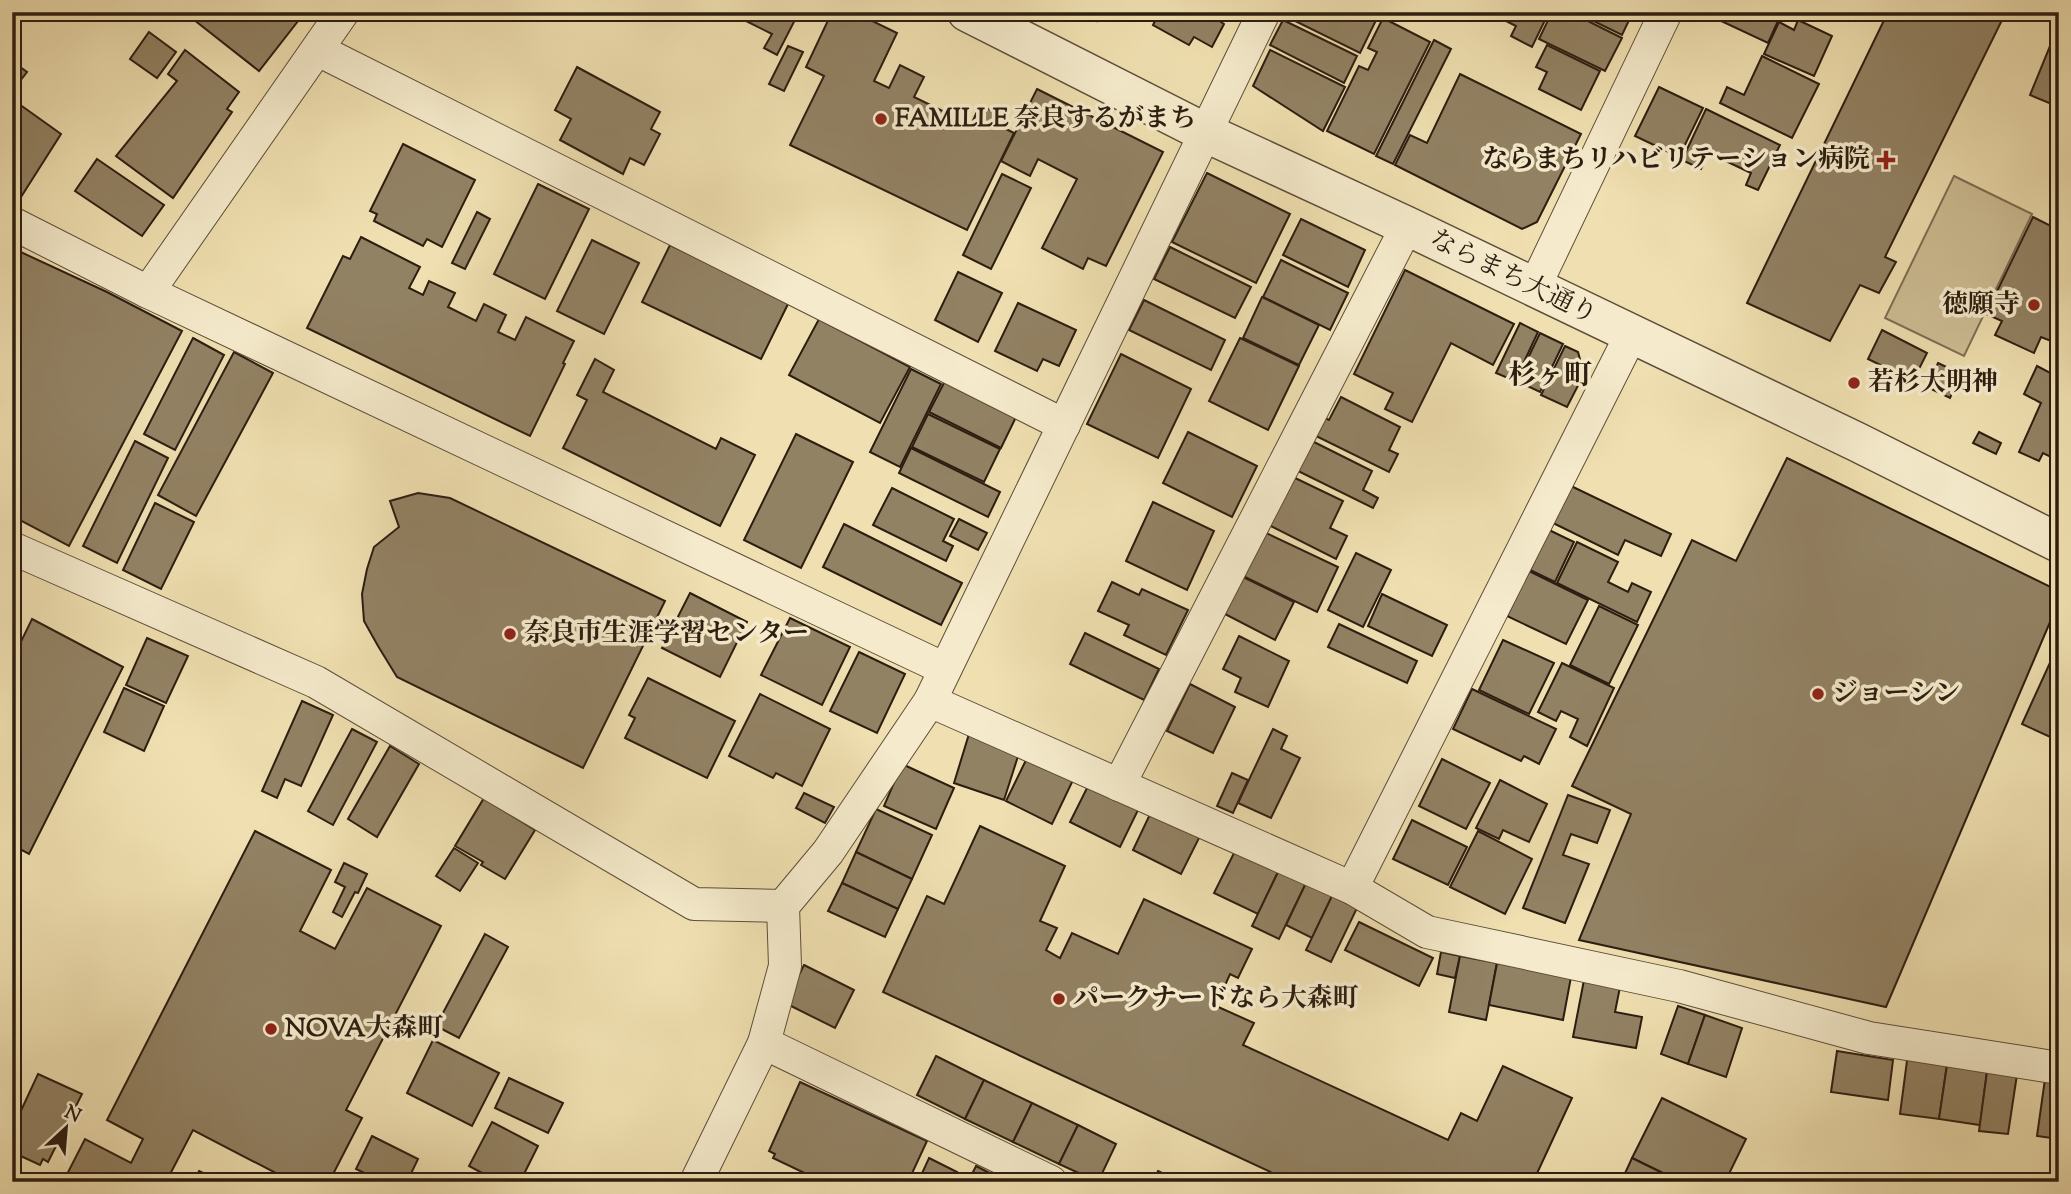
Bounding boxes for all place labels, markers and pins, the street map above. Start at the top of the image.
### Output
place label: FAMILLE 奈良するがまち [895,101,1196,138]
marker: FAMILLE 奈良するがまち [873,111,889,127]
place label: ならまちリハビリテーション病院 [1482,142,1870,179]
marker: ならまちリハビリテーション病院 [1876,150,1896,170]
place label: 徳願寺 [1942,287,2020,324]
marker: 徳願寺 [2026,297,2042,313]
place label: 若杉大明神 [1868,365,1998,402]
marker: 若杉大明神 [1846,375,1862,391]
place label: 奈良市生涯学習センター [524,616,809,653]
marker: 奈良市生涯学習センター [502,626,518,642]
place label: ジョーシン [1832,676,1960,713]
marker: ジョーシン [1810,686,1826,702]
place label: パークナードなら大森町 [1073,981,1359,1018]
marker: パークナードなら大森町 [1051,991,1067,1007]
place label: NOVA大森町 [285,1011,444,1048]
marker: NOVA大森町 [263,1021,279,1037]

